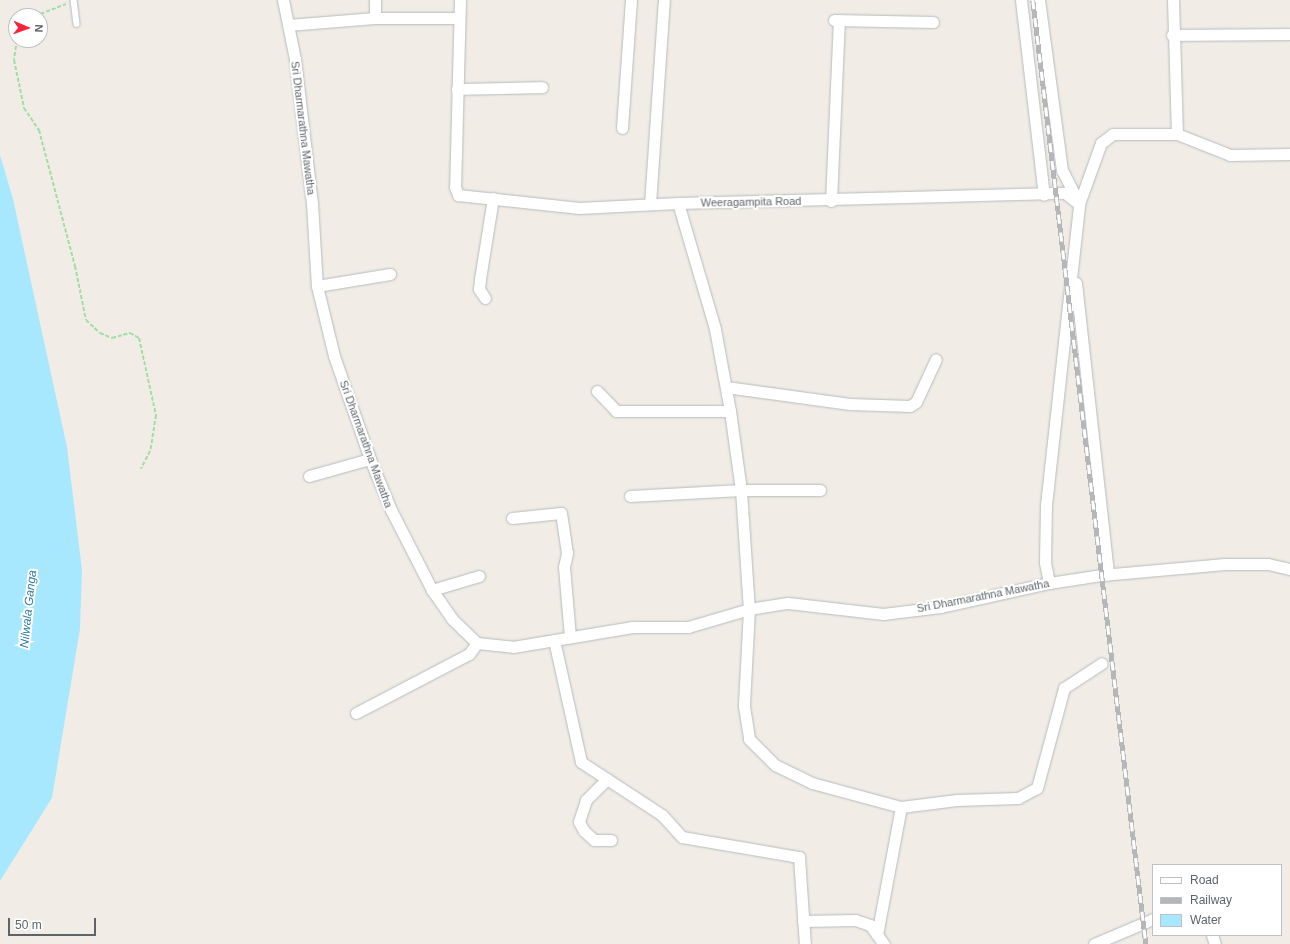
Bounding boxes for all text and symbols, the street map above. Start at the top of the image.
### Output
north arrow [8,8,48,48]
text: N [33,24,45,33]
street label: Sri Dharmarathna Mawatha [288,60,318,196]
street label: Weeragampita Road [701,195,801,209]
street label: Sri Dharmarathna Mawatha [337,379,395,509]
water label: Nilwala Ganga [18,569,40,649]
street label: Sri Dharmarathna Mawatha [916,577,1050,615]
legend [1152,864,1282,936]
text: Road [1190,873,1219,887]
text: Railway [1190,893,1232,907]
scale bar [10,910,98,936]
text: Water [1190,913,1222,927]
text: 50 m [15,918,42,932]

